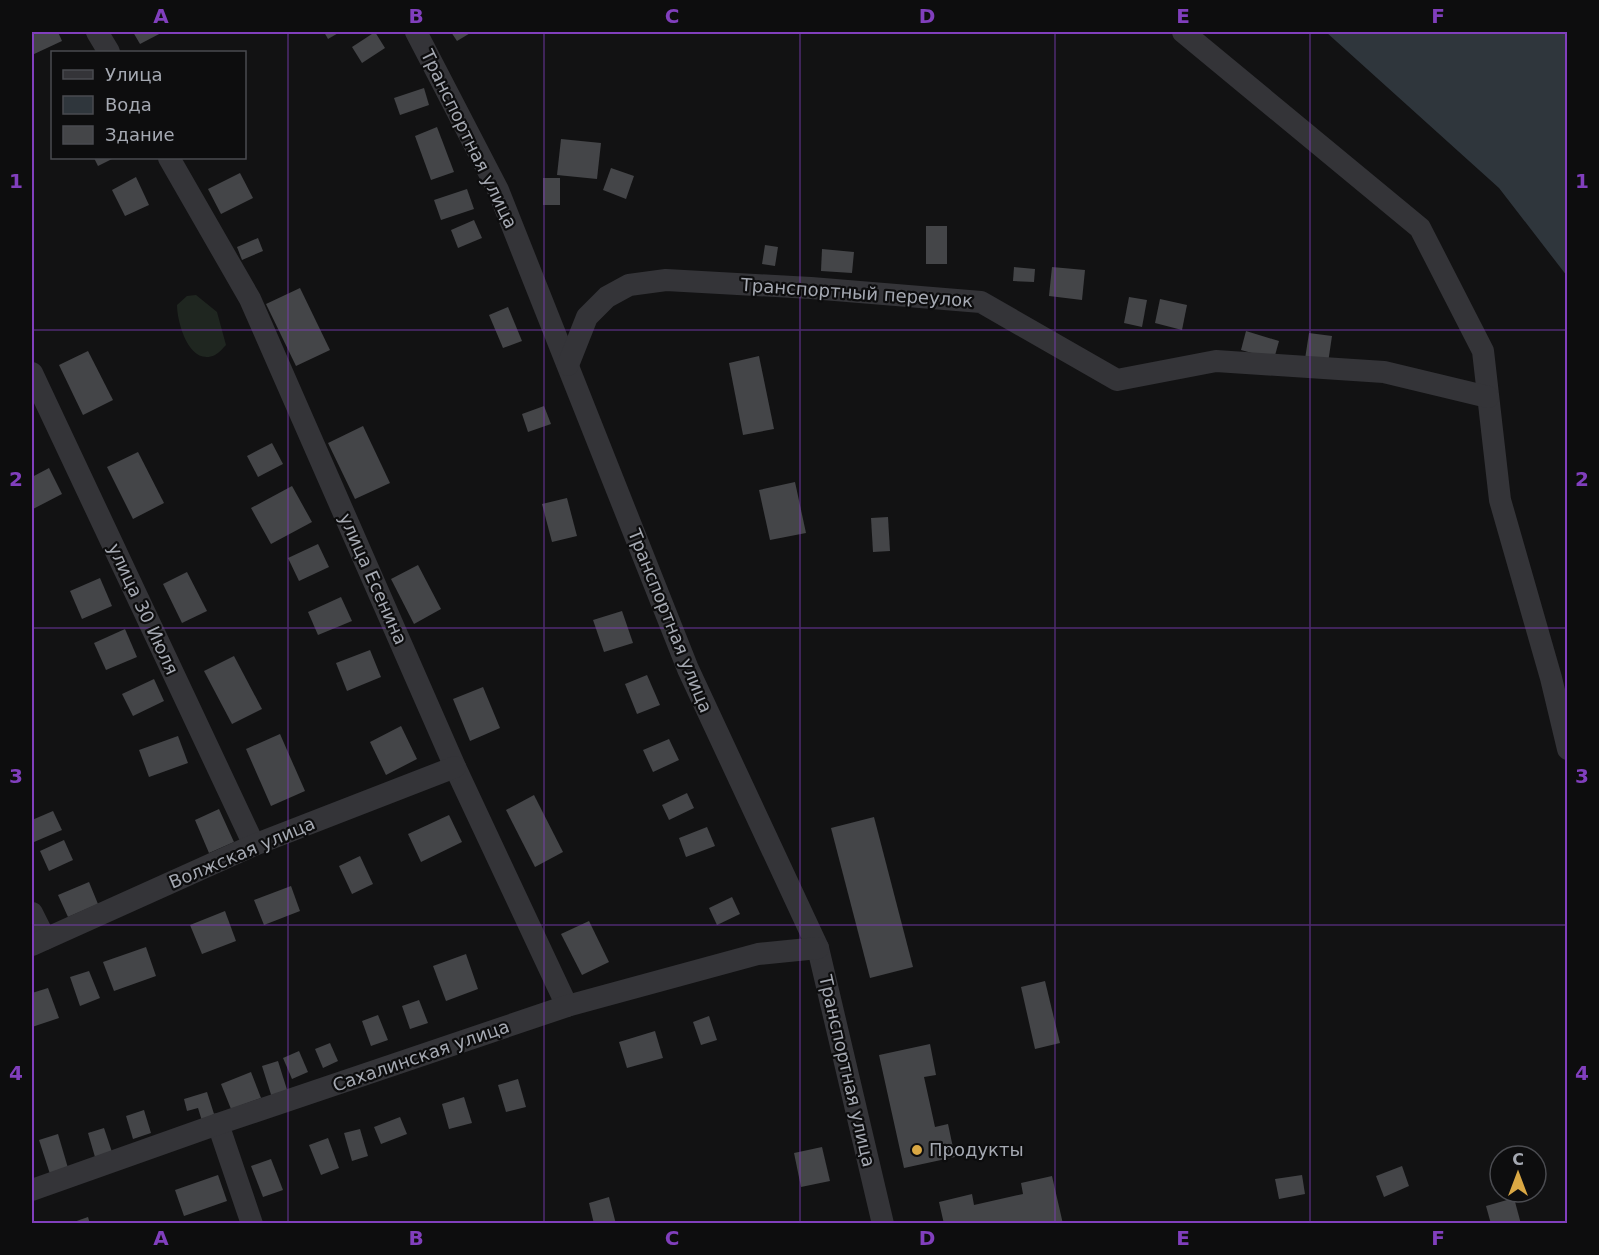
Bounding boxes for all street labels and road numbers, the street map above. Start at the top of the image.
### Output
street label: Транспортная улица [417,45,522,232]
street label: Транспортный переулок [739,274,974,311]
street label: улица Есенина [335,510,412,648]
street label: Транспортная улица [624,525,717,716]
street label: улица 30 Июля [104,540,183,678]
street label: Волжская улица [166,812,318,893]
street label: Транспортная улица [815,972,880,1169]
street label: Сахалинская улица [330,1015,512,1096]

